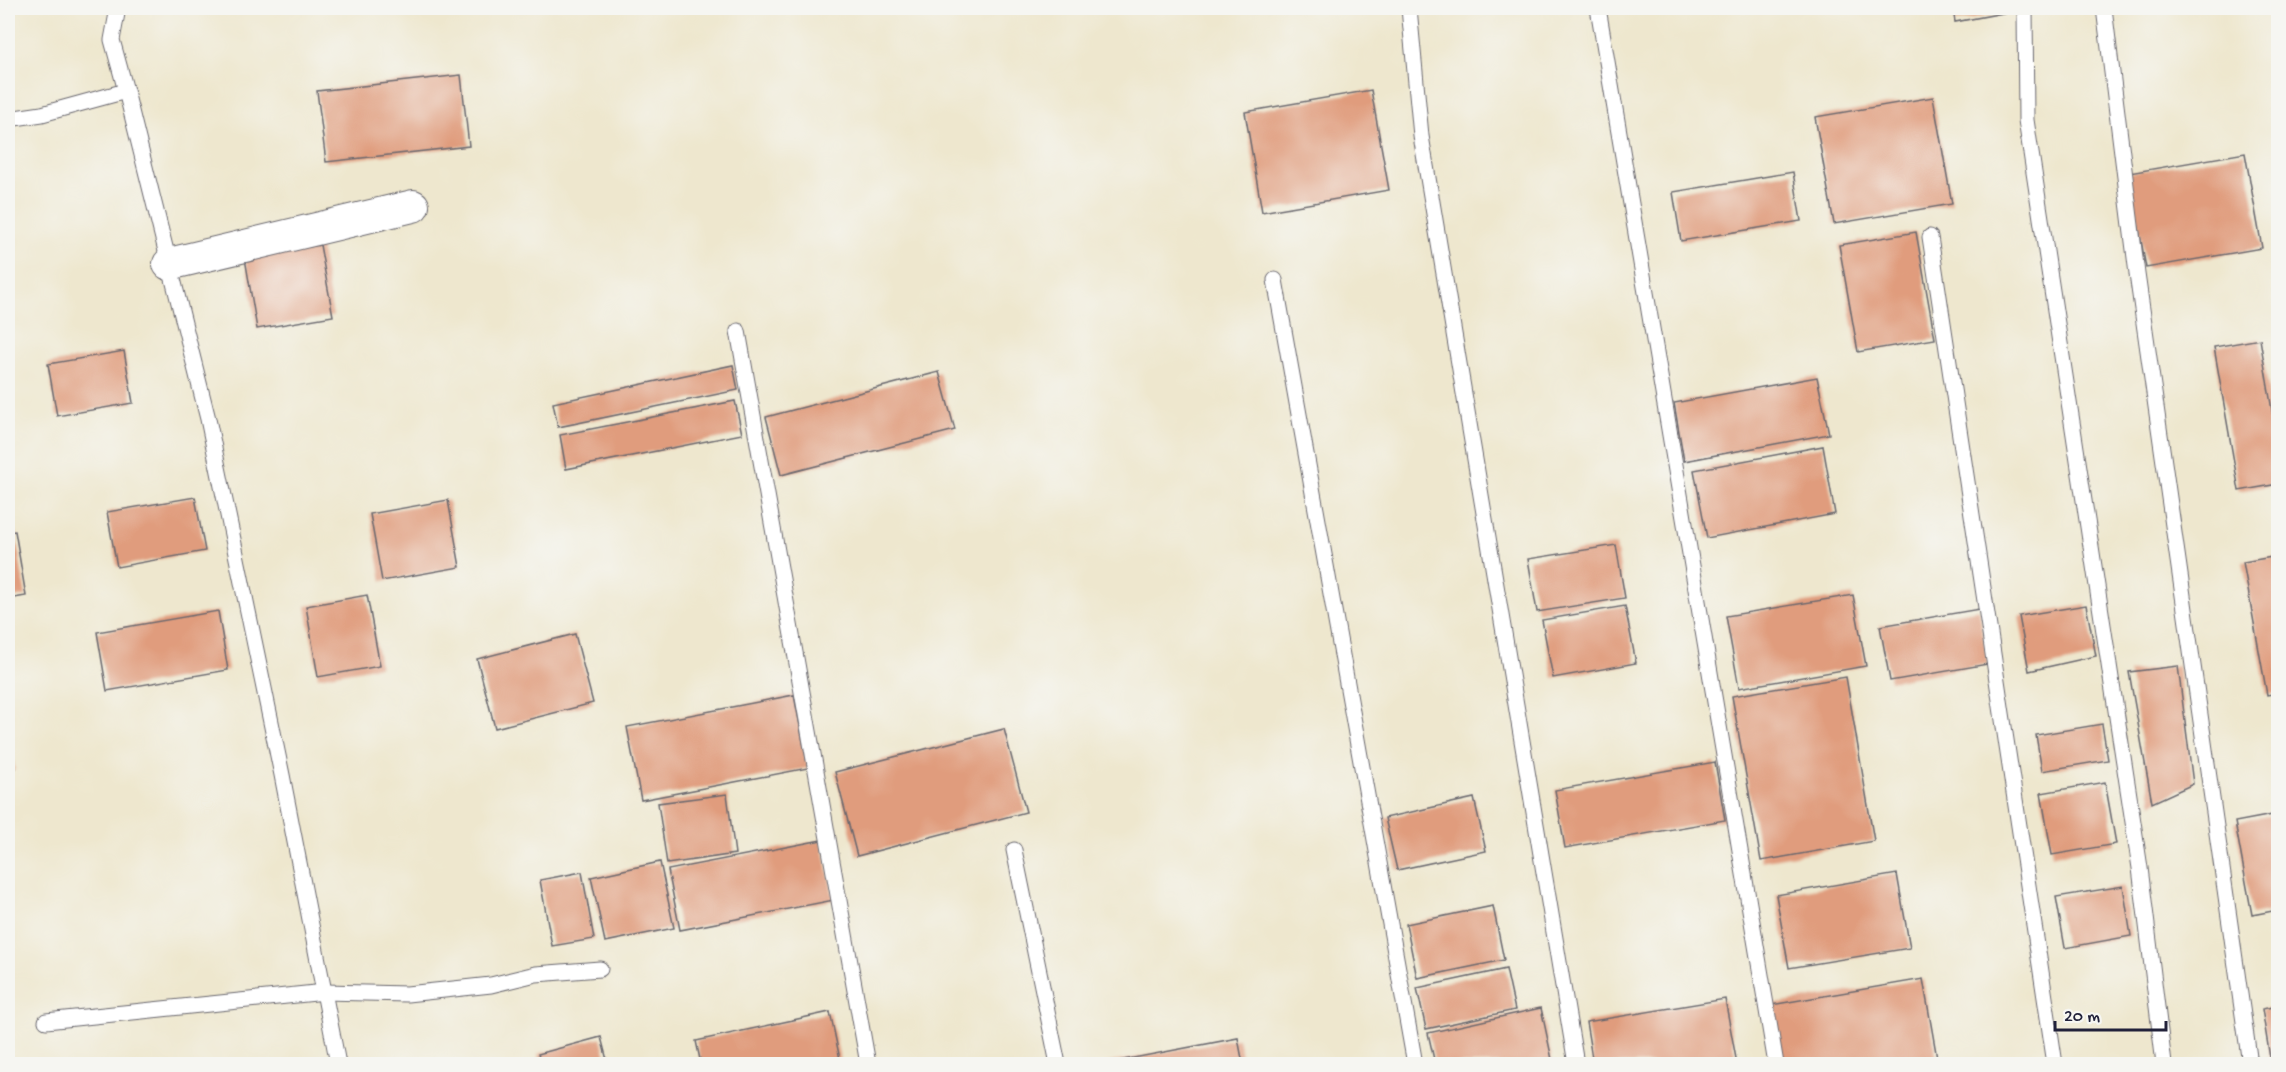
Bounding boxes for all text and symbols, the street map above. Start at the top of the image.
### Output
scale bar [2055,994,2166,1032]
text: 20 m [2064,1007,2100,1028]

